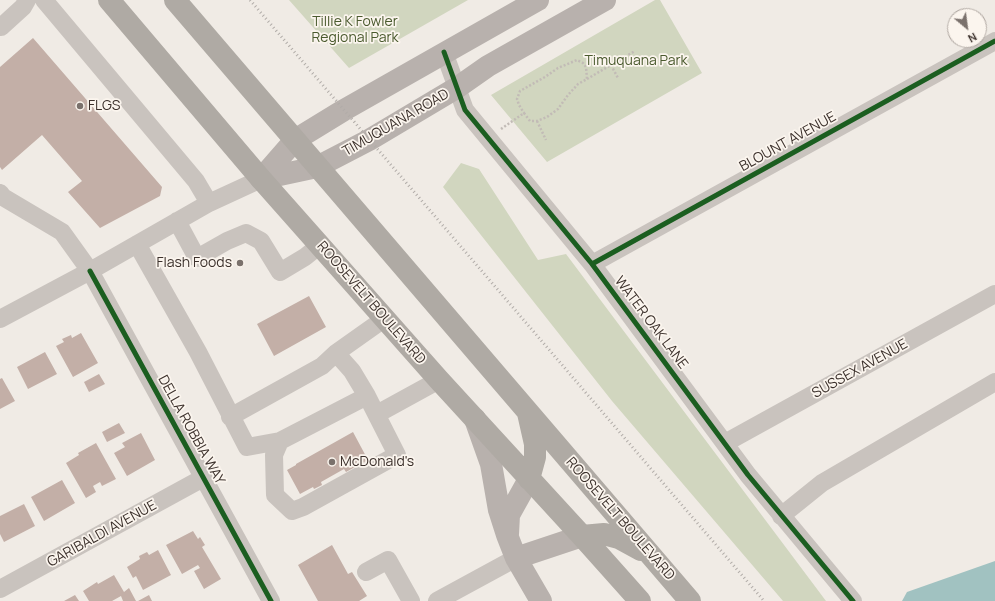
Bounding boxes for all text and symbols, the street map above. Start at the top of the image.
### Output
north arrow [947,8,987,48]
park label: Tillie K Fowler Regional Park [312,14,398,46]
text: N [965,30,980,47]
park label: Timuquana Park [585,53,687,69]
street label: TIMUQUANA ROAD [340,86,452,160]
place label: FLGS [88,98,120,114]
marker: FLGS [75,101,85,111]
street label: BLOUNT AVENUE [737,109,839,175]
street label: ROOSEVELT BOULEVARD [313,238,429,368]
place label: Flash Foods [156,255,232,271]
marker: Flash Foods [235,258,245,268]
street label: WATER OAK LANE [611,273,691,373]
street label: SUSSEX AVENUE [809,336,911,402]
street label: DELLA ROBBIA WAY [154,372,228,488]
place label: McDonald's [340,454,414,470]
street label: ROOSEVELT BOULEVARD [562,454,678,584]
marker: McDonald's [327,457,337,467]
street label: GARIBALDI AVENUE [44,497,160,571]

